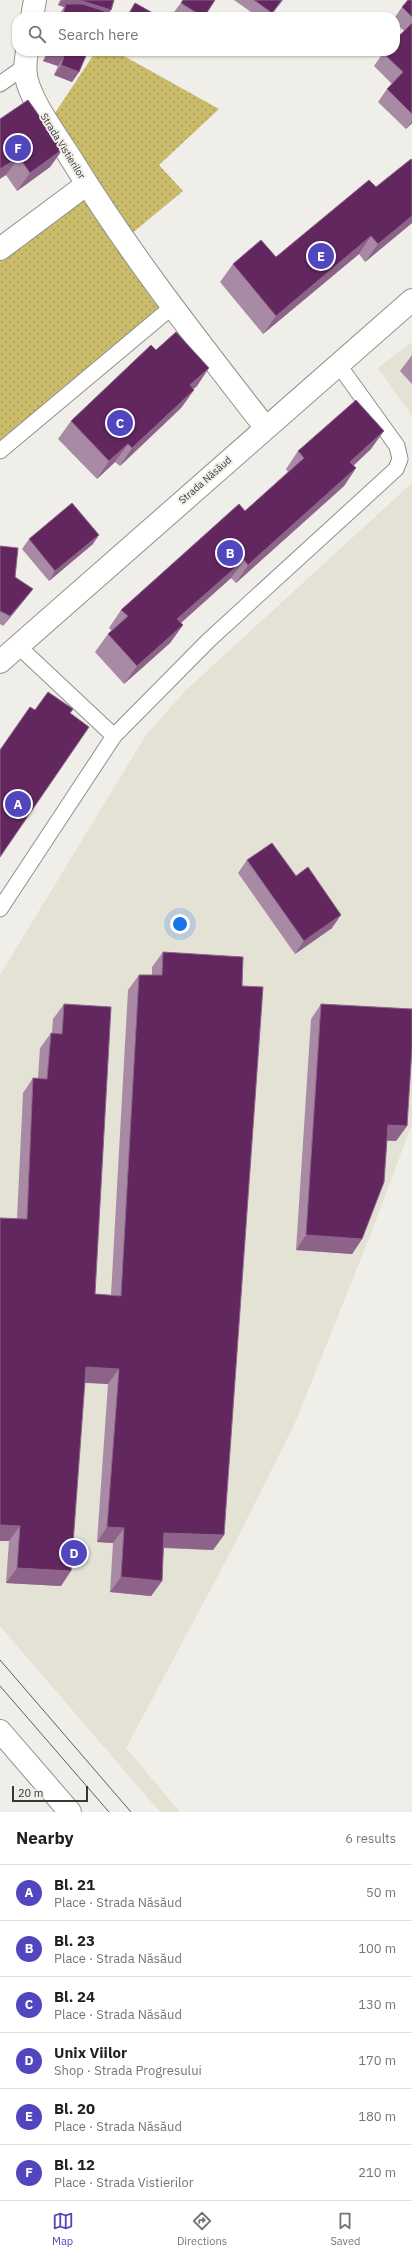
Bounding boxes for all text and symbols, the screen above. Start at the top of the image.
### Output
search box [12,12,400,56]
icon: search [26,23,48,45]
text: Search here [58,25,138,44]
street label: Strada Vistierilor [38,111,89,181]
pin: F [5,133,31,163]
pin: E [308,241,334,271]
pin: C [107,408,133,438]
street label: Strada Năsăud [176,453,234,507]
pin: B [217,538,243,568]
pin: A [5,789,31,819]
your location [170,914,190,934]
pin: D [61,1538,87,1568]
scale bar [12,1784,88,1803]
text: 20 m [18,1786,43,1800]
text: Nearby [16,1827,74,1849]
text: 6 results [345,1830,396,1847]
text: Bl. 21 [54,1875,95,1894]
text: A [25,1884,33,1901]
text: 50 m [366,1884,396,1901]
text: Place · Strada Năsăud [54,1894,182,1911]
text: Bl. 23 [54,1931,95,1950]
text: B [25,1940,33,1957]
text: 100 m [358,1940,396,1957]
text: Place · Strada Năsăud [54,1950,182,1967]
text: Bl. 24 [54,1987,95,2006]
text: C [25,1996,33,2013]
text: 130 m [358,1996,396,2013]
text: Place · Strada Năsăud [54,2006,182,2023]
text: Unix Viilor [54,2043,127,2062]
text: D [24,2052,34,2069]
text: 170 m [358,2052,396,2069]
text: Shop · Strada Progresului [54,2062,202,2079]
text: Bl. 20 [54,2099,95,2118]
text: E [25,2108,33,2125]
text: 180 m [358,2108,396,2125]
text: Place · Strada Năsăud [54,2118,182,2135]
text: Bl. 12 [54,2155,95,2174]
text: F [25,2164,33,2181]
text: 210 m [358,2164,396,2181]
text: Place · Strada Vistierilor [54,2174,194,2191]
tab: Map [52,2210,74,2248]
tab: Directions [177,2210,227,2248]
tab: Saved [330,2210,360,2248]

